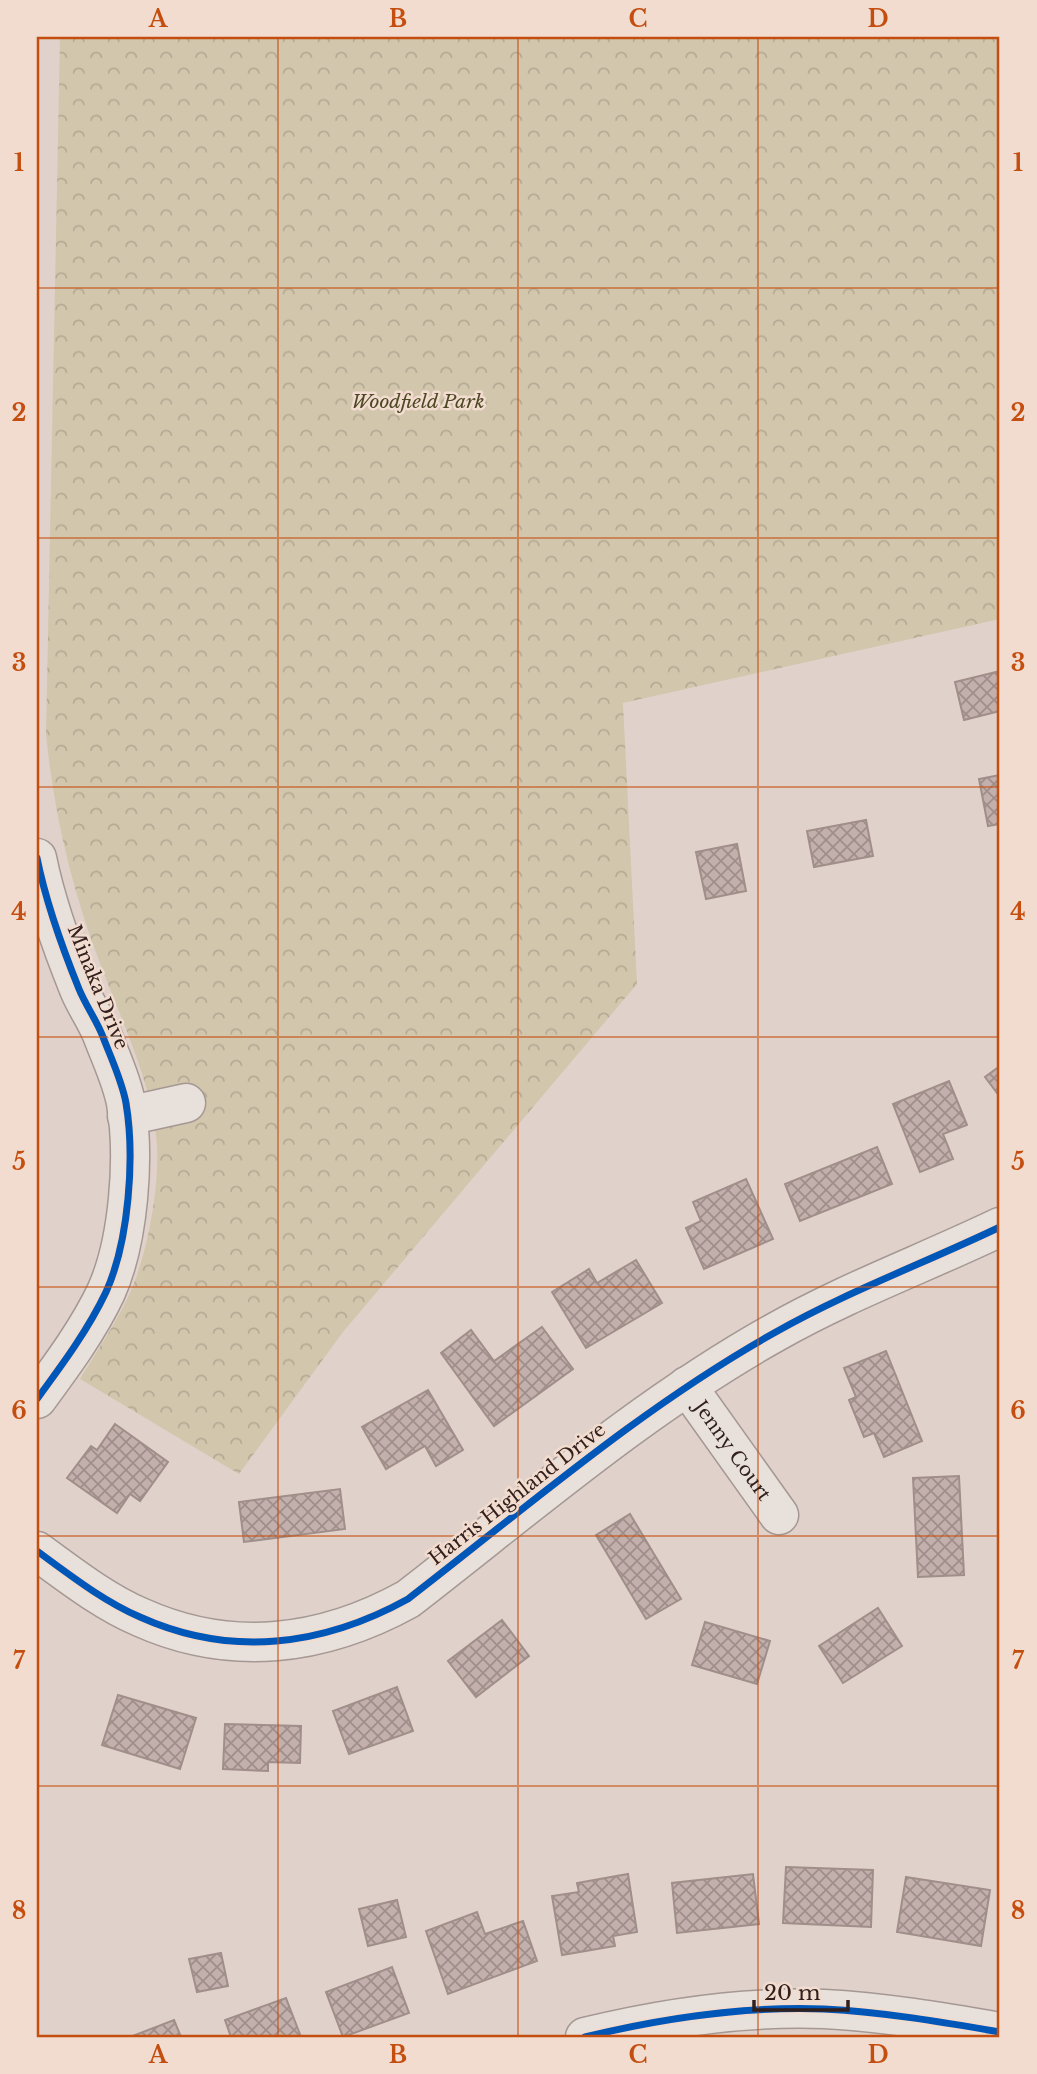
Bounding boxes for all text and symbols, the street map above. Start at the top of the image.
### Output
text: A [148,5,169,33]
text: B [389,5,407,33]
text: C [629,5,647,33]
text: D [867,5,889,33]
text: 1 [14,149,24,177]
text: 1 [1013,149,1023,177]
park label: Woodfield Park [352,390,484,413]
text: 2 [12,399,26,427]
text: 2 [1011,399,1025,427]
text: 3 [12,649,26,677]
text: 3 [1011,649,1025,677]
text: 4 [11,898,27,926]
text: 4 [1010,898,1026,926]
street label: Minaka Drive [63,921,133,1053]
text: 5 [12,1148,26,1176]
text: 5 [1011,1148,1025,1176]
street label: Jenny Court [688,1393,777,1505]
text: 6 [11,1397,27,1425]
text: 6 [1010,1397,1026,1425]
street label: Harris Highland Drive [424,1418,610,1570]
text: 7 [13,1647,26,1675]
text: 7 [1012,1647,1025,1675]
text: 8 [12,1897,26,1925]
text: 8 [1011,1897,1025,1925]
scale bar [754,1969,848,2013]
text: 20 m [764,1980,821,2006]
text: A [148,2041,169,2069]
text: B [389,2041,407,2069]
text: C [629,2041,647,2069]
text: D [867,2041,889,2069]

